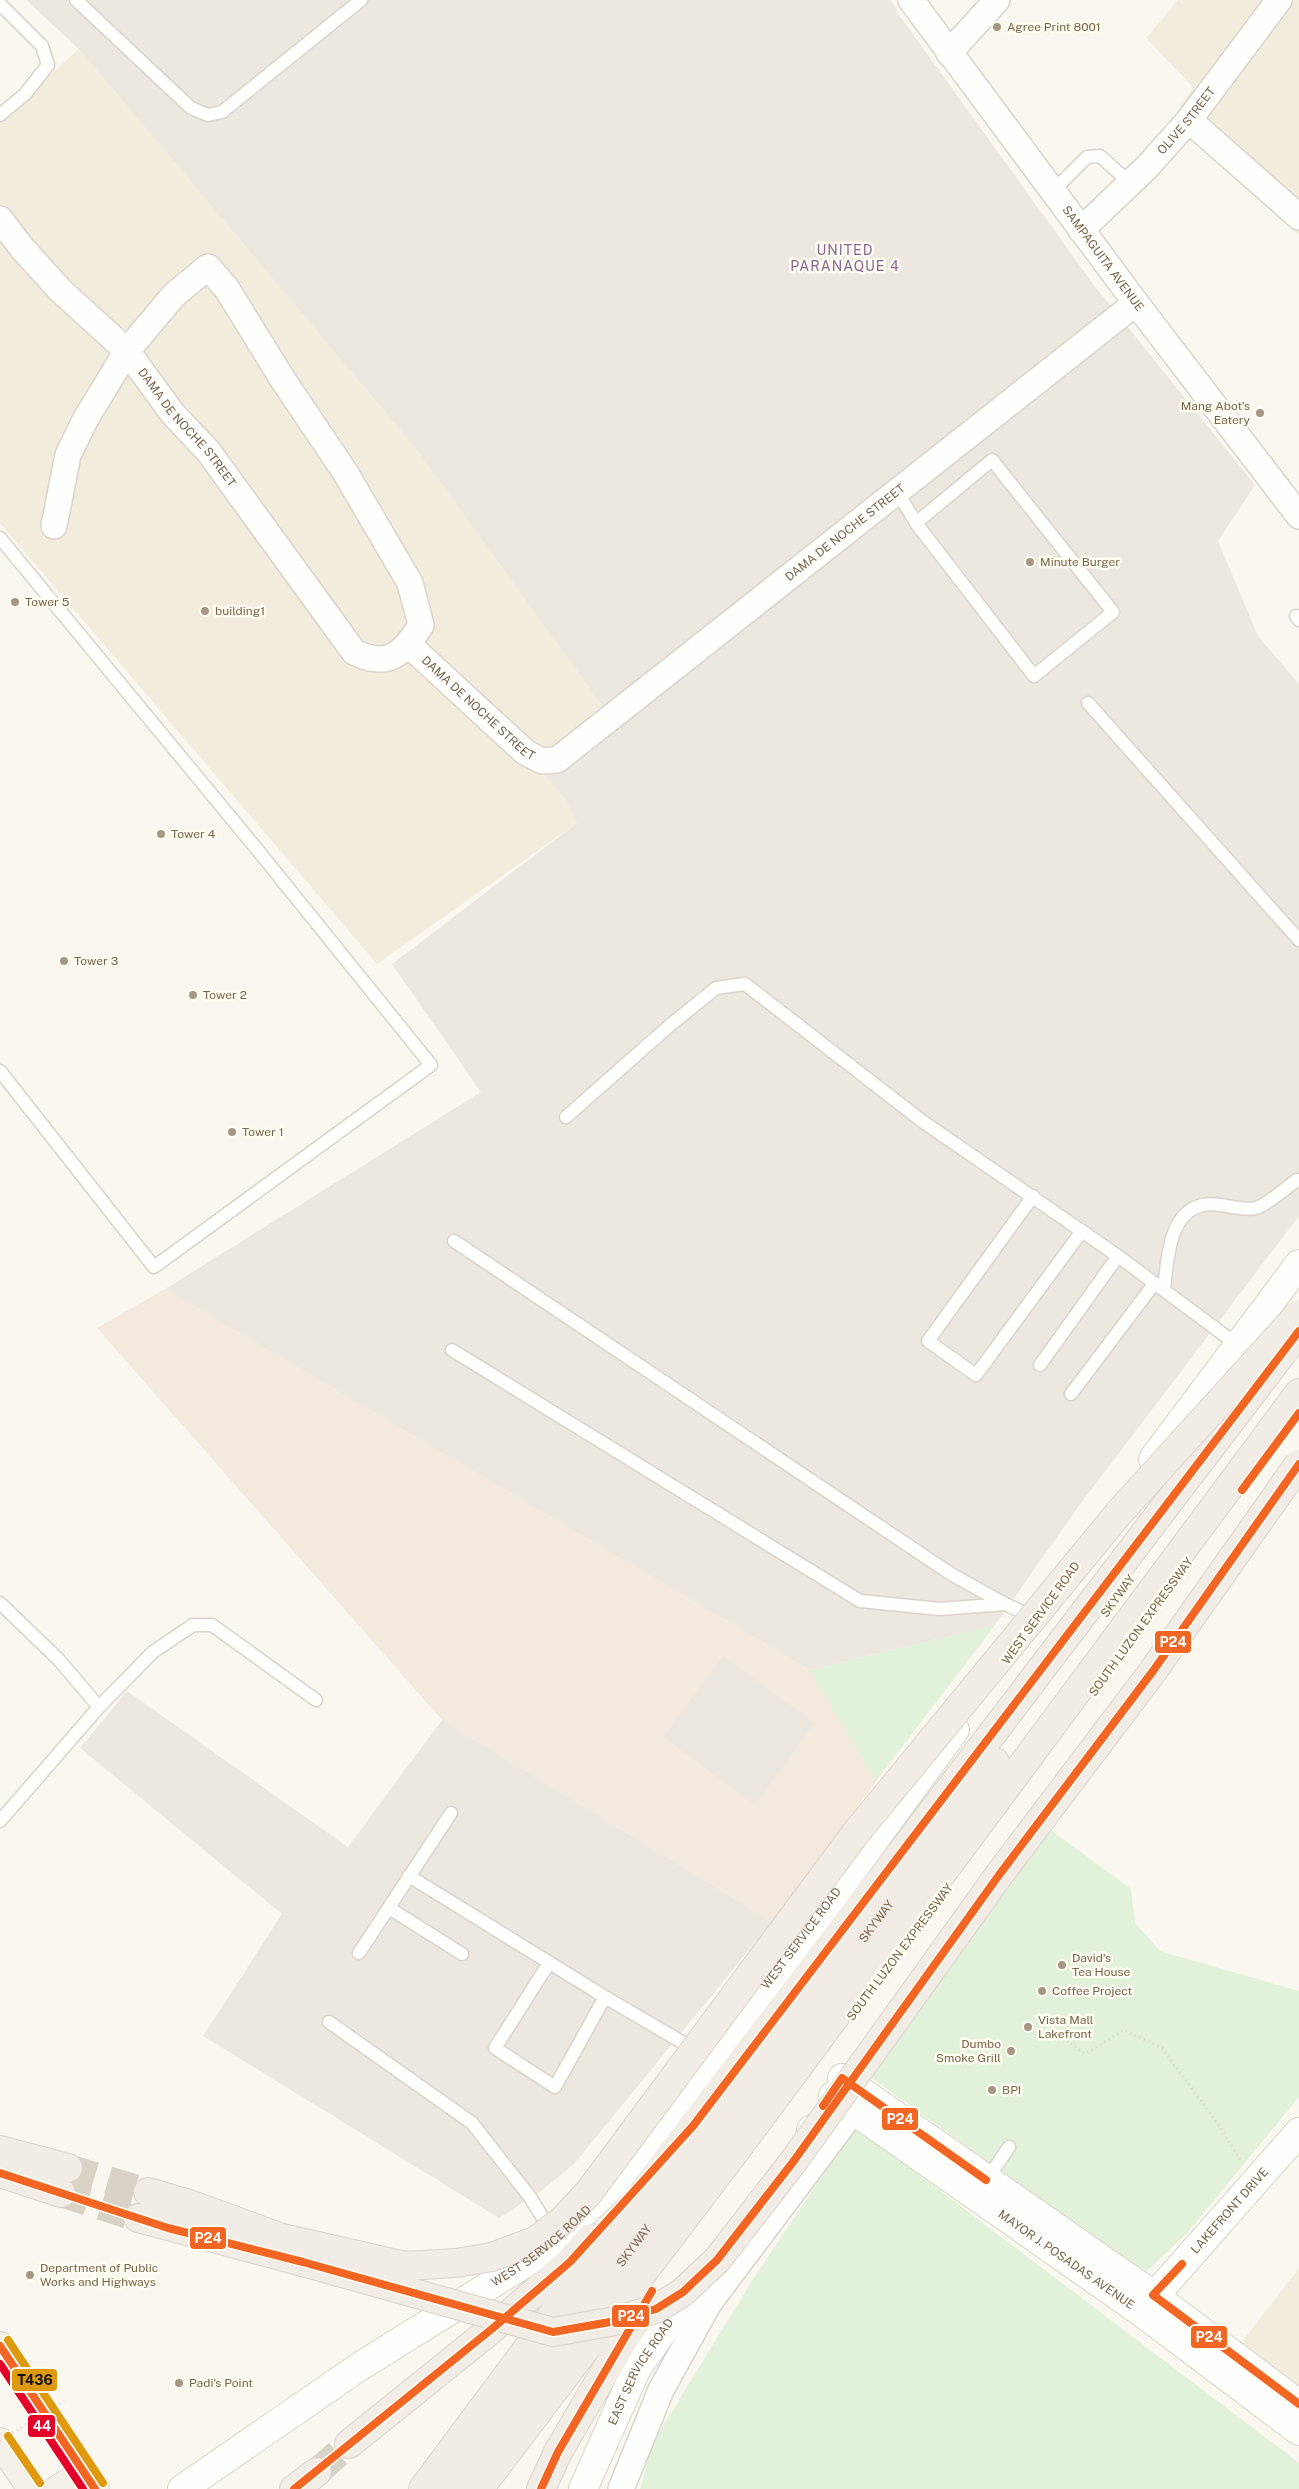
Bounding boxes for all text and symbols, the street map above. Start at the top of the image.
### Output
place label: Agree Print 8001 [1007,20,1101,34]
marker: Agree Print 8001 [991,21,1003,33]
street label: OLIVE STREET [1155,84,1218,157]
street label: SAMPAGUITA AVENUE [1059,203,1147,314]
district label: UNITED PARANAQUE 4 [790,242,900,274]
street label: DAMA DE NOCHE STREET [135,366,239,490]
place label: Mang Abot's Eatery [1181,399,1251,427]
marker: Mang Abot's Eatery [1254,407,1266,419]
street label: DAMA DE NOCHE STREET [782,481,908,584]
place label: Minute Burger [1040,555,1120,569]
marker: Minute Burger [1024,556,1036,568]
place label: Tower 5 [25,595,70,609]
marker: Tower 5 [9,596,21,608]
place label: building1 [215,604,265,618]
marker: building1 [199,605,211,617]
street label: DAMA DE NOCHE STREET [419,653,537,763]
place label: Tower 4 [171,827,216,841]
marker: Tower 4 [155,828,167,840]
place label: Tower 3 [74,954,118,968]
marker: Tower 3 [58,955,70,967]
place label: Tower 2 [203,988,247,1002]
marker: Tower 2 [187,989,199,1001]
place label: Tower 1 [242,1125,284,1139]
marker: Tower 1 [226,1126,238,1138]
street label: SOUTH LUZON EXPRESSWAY [1086,1554,1196,1699]
street label: WEST SERVICE ROAD [999,1559,1083,1667]
street label: SKYWAY [1098,1572,1138,1620]
line badge: P24 [1154,1630,1192,1654]
text: P24 [1159,1634,1187,1650]
street label: SOUTH LUZON EXPRESSWAY [844,1880,957,2023]
street label: WEST SERVICE ROAD [759,1885,844,1992]
street label: SKYWAY [856,1897,897,1945]
place label: David's Tea House [1072,1951,1130,1979]
marker: David's Tea House [1056,1959,1068,1971]
place label: Coffee Project [1052,1984,1133,1998]
marker: Coffee Project [1036,1985,1048,1997]
place label: Vista Mall Lakefront [1038,2013,1094,2041]
marker: Vista Mall Lakefront [1022,2021,1034,2033]
place label: Dumbo Smoke Grill [936,2037,1001,2065]
marker: Dumbo Smoke Grill [1005,2045,1017,2057]
place label: BPI [1002,2083,1021,2097]
marker: BPI [986,2084,998,2096]
line badge: P24 [881,2107,919,2131]
text: P24 [886,2111,914,2127]
street label: LAKEFRONT DRIVE [1188,2165,1271,2257]
street label: WEST SERVICE ROAD [489,2202,594,2290]
street label: MAYOR J. POSADAS AVENUE [996,2207,1137,2312]
street label: SKYWAY [614,2221,655,2270]
line badge: P24 [189,2226,227,2250]
text: P24 [194,2230,222,2246]
place label: Department of Public Works and Highways [40,2261,158,2289]
marker: Department of Public Works and Highways [24,2269,36,2281]
line badge: P24 [611,2304,650,2328]
text: P24 [617,2308,645,2324]
street label: EAST SERVICE ROAD [605,2316,676,2427]
line badge: P24 [1190,2325,1228,2349]
text: P24 [1195,2329,1223,2345]
line badge: T436 [11,2368,58,2392]
text: T436 [17,2372,53,2388]
place label: Padi's Point [189,2376,253,2390]
marker: Padi's Point [173,2377,185,2389]
line badge: 44 [27,2414,56,2438]
text: 44 [33,2418,51,2434]

